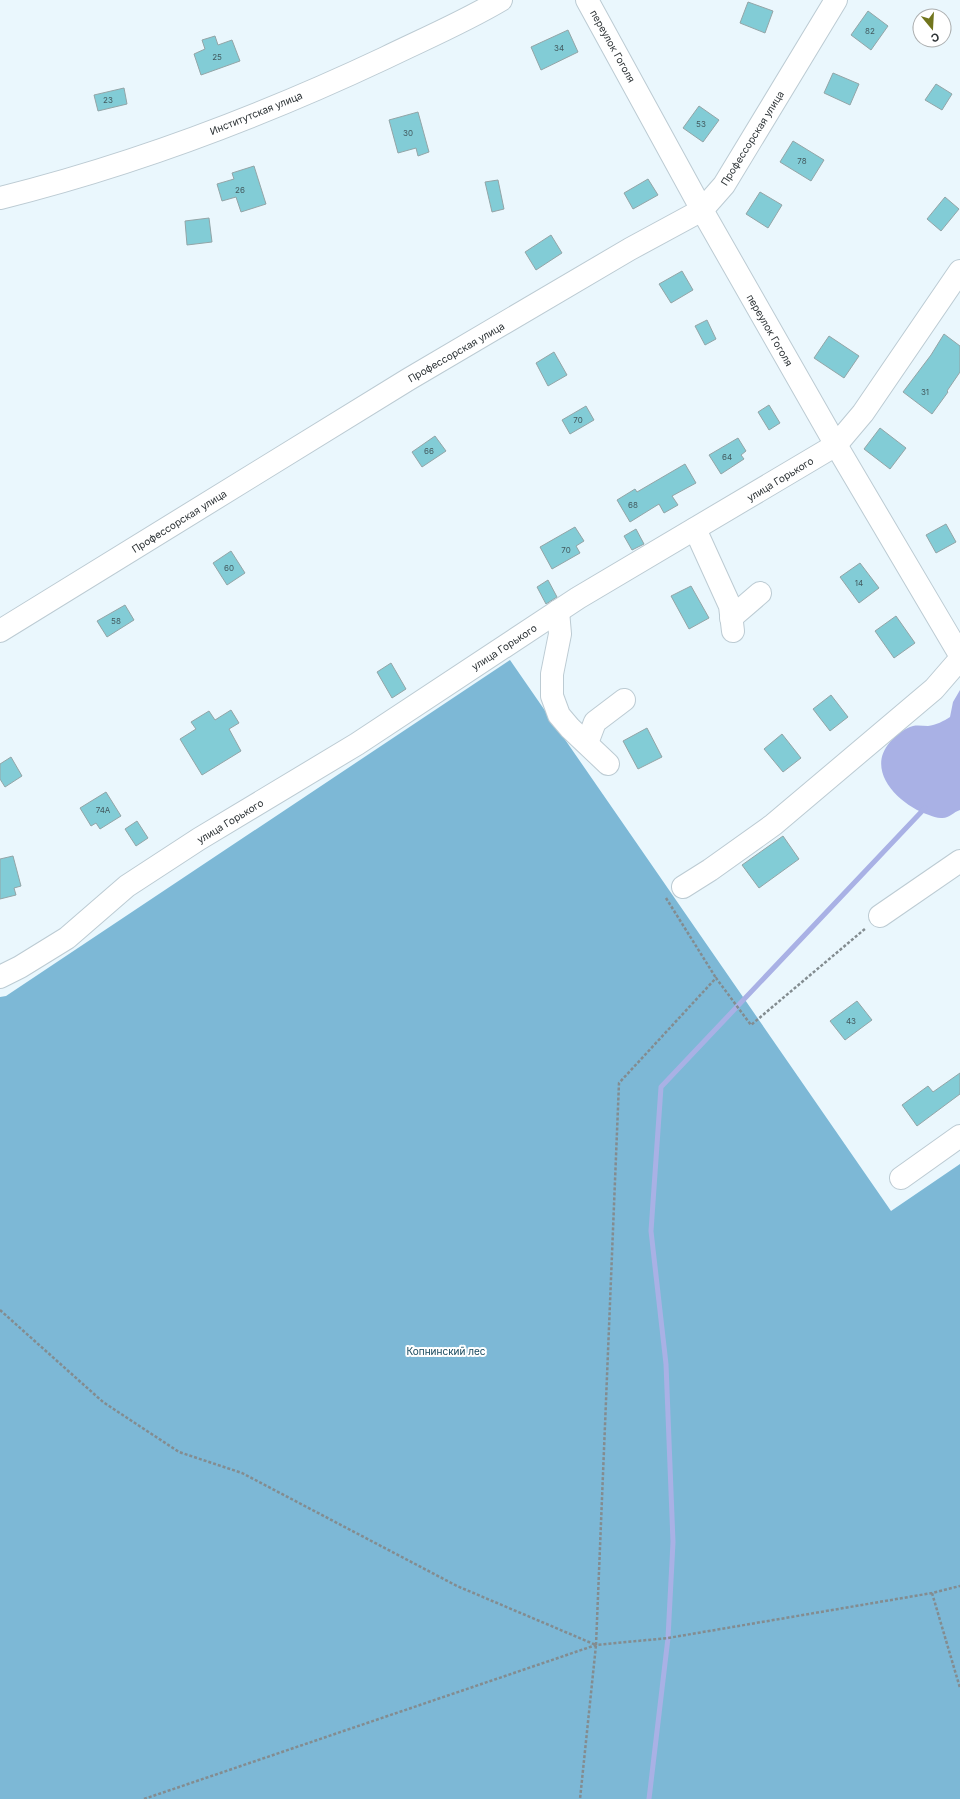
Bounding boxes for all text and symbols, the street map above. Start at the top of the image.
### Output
street label: переулок Гоголя [588,8,638,84]
north arrow [912,8,952,48]
house number: 82 [865,26,875,36]
text: С [929,30,941,45]
house number: 34 [554,43,564,53]
house number: 25 [212,52,222,62]
street label: Профессорская улица [718,88,786,188]
street label: Институтская улица [208,89,304,137]
house number: 23 [103,95,113,105]
house number: 53 [696,119,706,129]
house number: 30 [403,128,413,138]
house number: 78 [797,156,807,166]
house number: 26 [235,185,245,195]
street label: переулок Гоголя [745,292,795,368]
street label: Профессорская улица [406,319,506,385]
house number: 31 [921,387,929,397]
house number: 70 [573,415,583,425]
house number: 66 [424,446,434,456]
house number: 64 [722,452,732,462]
street label: улица Горького [745,454,815,504]
street label: Профессорская улица [129,487,229,555]
house number: 68 [628,500,638,510]
house number: 70 [561,545,571,555]
house number: 60 [224,563,234,573]
house number: 14 [855,578,863,588]
house number: 58 [111,616,121,626]
street label: улица Горького [469,621,539,673]
street label: улица Горького [195,796,265,846]
house number: 74А [96,805,111,815]
house number: 43 [846,1016,856,1026]
park label: Копнинский лес [406,1345,486,1357]

